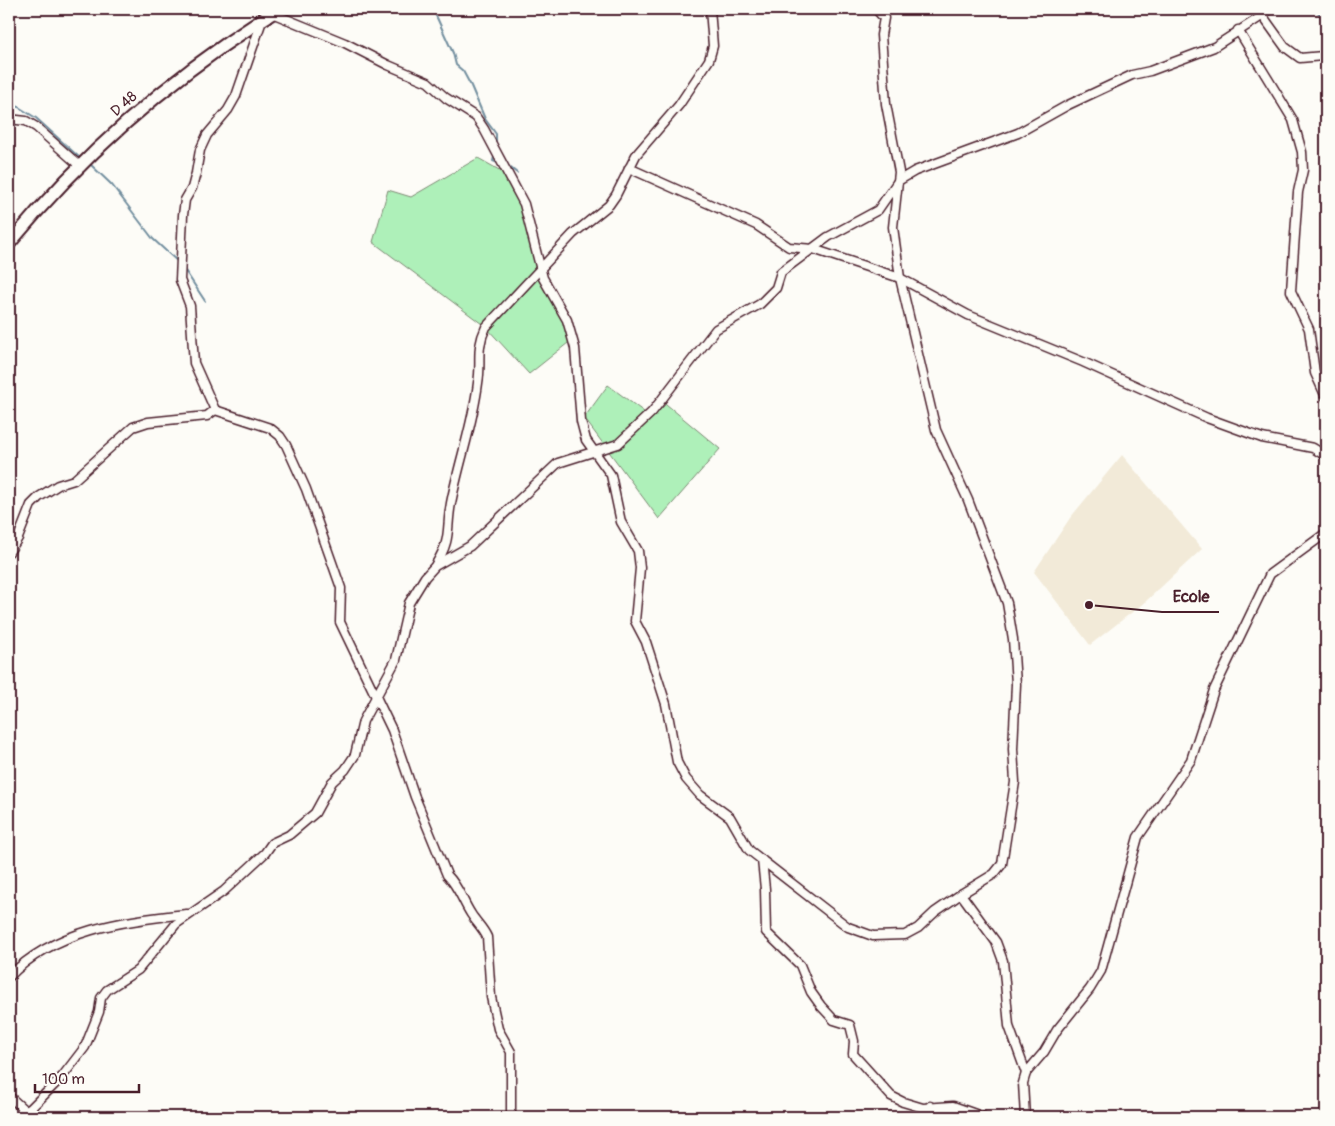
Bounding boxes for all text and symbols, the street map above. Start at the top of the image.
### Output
street label: D 48 [107,87,141,121]
callout: Ecole [1162,581,1219,612]
text: Ecole [1173,587,1210,607]
scale bar [35,1061,139,1093]
text: 100 m [42,1070,85,1089]

